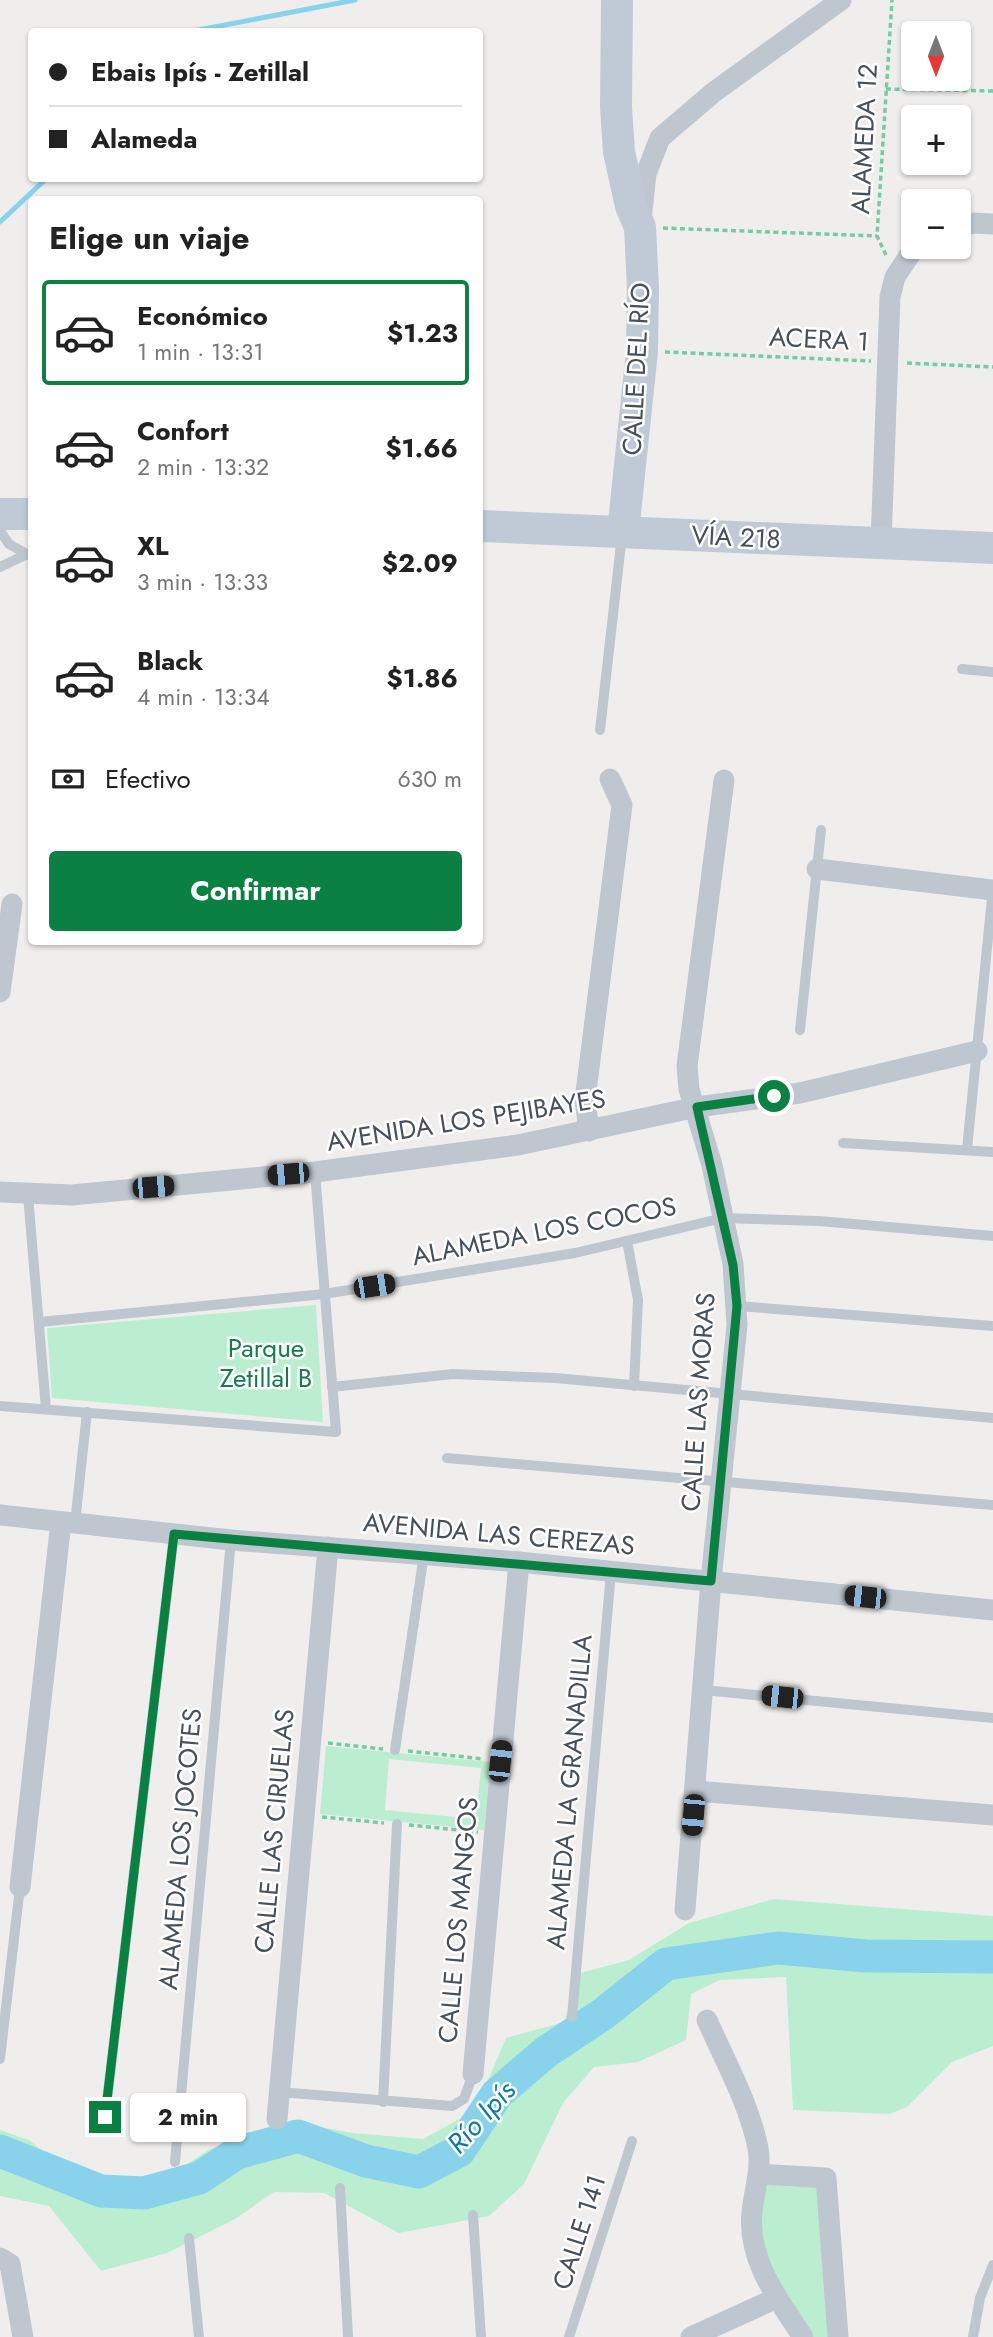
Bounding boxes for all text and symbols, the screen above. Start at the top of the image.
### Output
north arrow [901,21,971,91]
map controls [901,21,971,259]
text: Ebais Ipís - Zetillal [91,53,309,91]
street label: ALAMEDA 12 [841,63,887,215]
button: + [901,105,971,175]
text: Alameda [91,120,197,158]
button: − [901,189,971,259]
text: Elige un viaje [49,215,250,261]
street label: CALLE DEL RÍO [612,282,660,456]
text: Económico [137,297,268,335]
icon: car [53,301,116,364]
text: $1.23 [387,314,458,352]
street label: ACERA 1 [768,317,870,361]
text: 1 min · 13:31 [137,335,264,369]
text: Confort [137,412,229,450]
icon: car [53,416,116,479]
text: $1.66 [385,429,458,467]
text: 2 min · 13:32 [137,450,269,484]
street label: VÍA 218 [690,516,782,558]
text: XL [137,527,169,565]
icon: car [53,531,116,594]
text: $2.09 [382,544,458,582]
text: 3 min · 13:33 [137,565,268,599]
text: Black [137,642,203,680]
icon: car [53,646,116,709]
text: $1.86 [387,659,458,697]
text: 4 min · 13:34 [137,680,270,714]
icon: cash [49,760,87,798]
text: Efectivo [105,760,191,798]
text: 630 m [398,762,462,796]
button: Confirmar [49,851,462,931]
street label: AVENIDA LOS PEJIBAYES [324,1079,608,1161]
route start [758,1080,790,1112]
car [267,1162,310,1186]
car [132,1175,175,1199]
street label: ALAMEDA LOS COCOS [409,1187,679,1275]
car [352,1272,397,1300]
street label: CALLE LAS MORAS [671,1291,725,1513]
park label: Parque Zetillal B [220,1329,312,1397]
street label: AVENIDA LAS CEREZAS [362,1503,636,1565]
car [844,1584,887,1610]
street label: ALAMEDA LA GRANADILLA [536,1632,602,1951]
car [761,1684,804,1710]
street label: ALAMEDA LOS JOCOTES [149,1707,211,1991]
street label: CALLE LAS CIRUELAS [244,1707,304,1955]
car [488,1739,513,1783]
car [681,1793,706,1837]
street label: CALLE LOS MANGOS [428,1795,488,2045]
water label: Río Ipís [437,2071,526,2163]
callout: 2 min [130,2092,245,2142]
text: 2 min [158,2100,218,2134]
route end [89,2101,121,2133]
street label: CALLE 141 [543,2170,615,2294]

